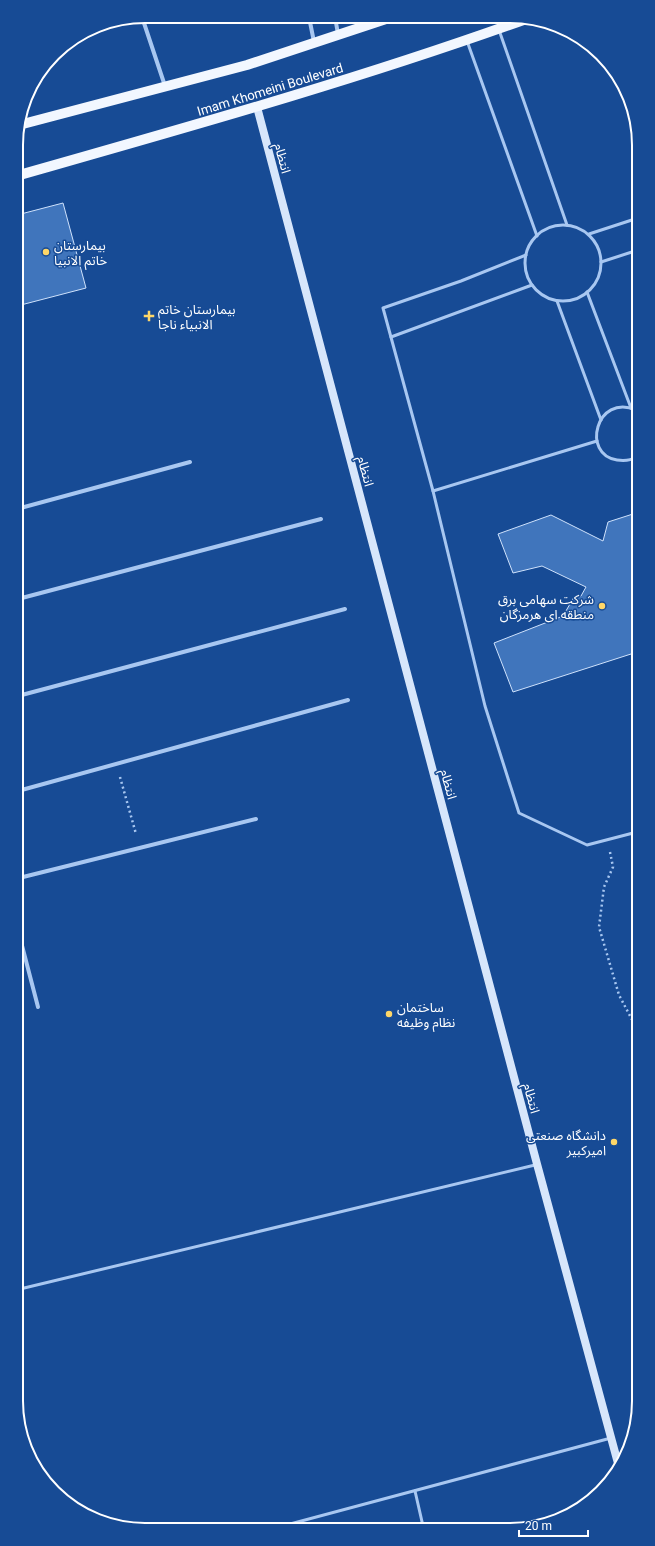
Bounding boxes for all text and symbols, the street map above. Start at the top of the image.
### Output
street label: Imam Khomeini Boulevard [195,60,345,119]
street label: انتظام [269,141,294,175]
place label: بیمارستان خاتم الانبیا [54,238,107,271]
marker: بیمارستان خاتم الانبیا [41,247,51,257]
place label: بیمارستان خاتم الانبیاء ناجا [158,302,236,332]
marker: بیمارستان خاتم الانبیاء ناجا [143,310,155,322]
street label: انتظام [352,454,377,488]
place label: شرکت سهامی برق منطقه ای هرمزگان [498,592,594,623]
marker: شرکت سهامی برق منطقه ای هرمزگان [597,601,607,611]
street label: انتظام [435,767,460,801]
place label: ساختمان نظام وظیفه [397,1000,455,1032]
marker: ساختمان نظام وظیفه [384,1009,394,1019]
street label: انتظام [518,1081,543,1115]
place label: دانشگاه صنعتی امیرکبیر [526,1128,606,1158]
marker: دانشگاه صنعتی امیرکبیر [609,1137,619,1147]
scale bar [519,1512,588,1538]
text: 20 m [525,1519,552,1533]

